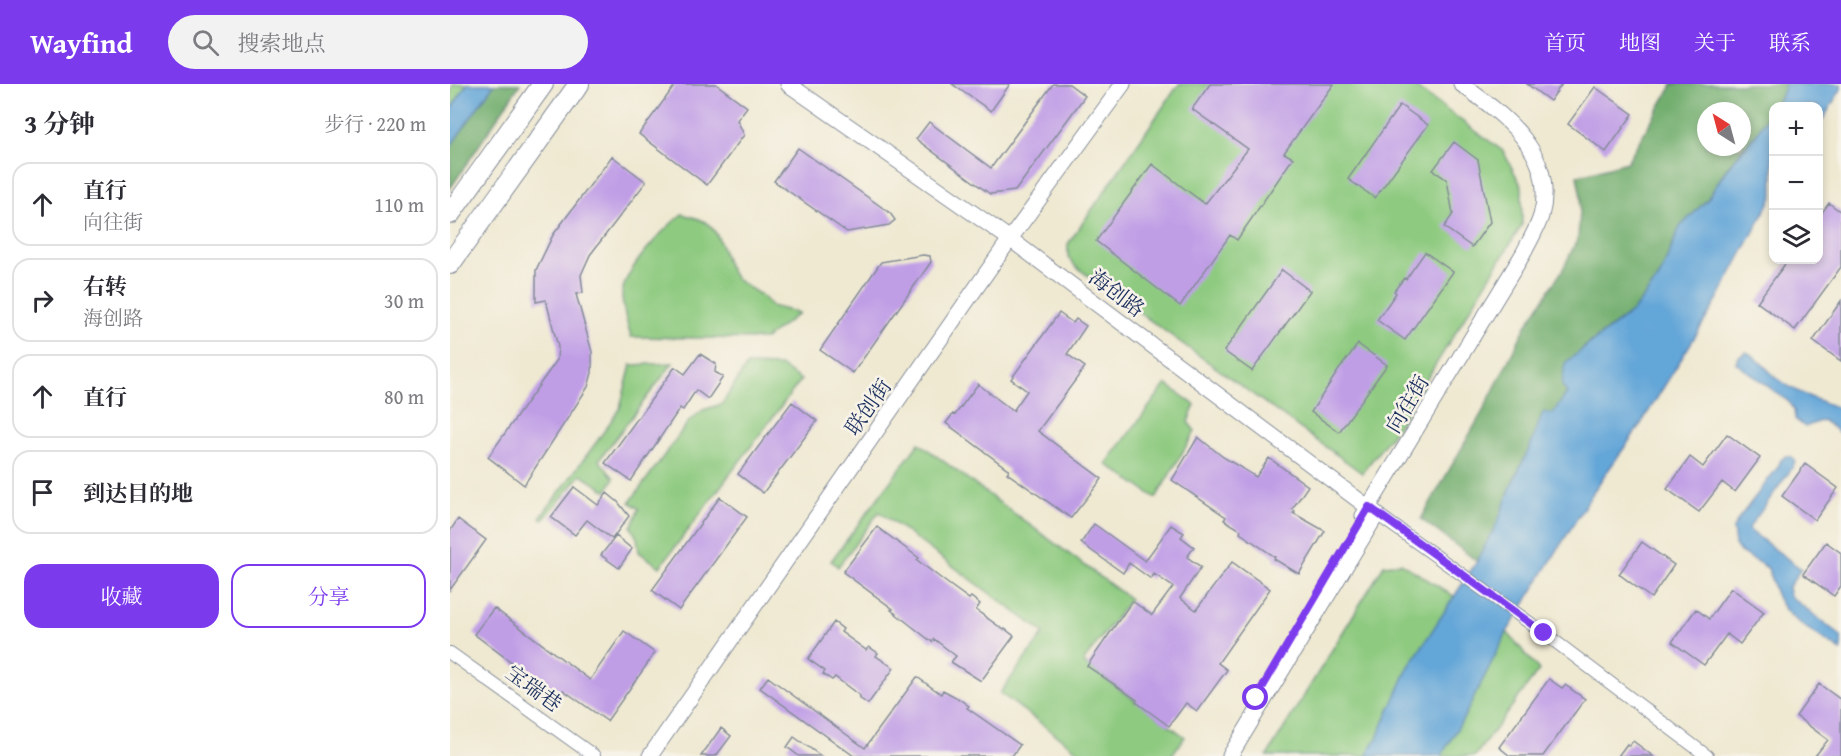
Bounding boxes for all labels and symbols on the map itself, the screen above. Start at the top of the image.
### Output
north arrow [1697,102,1751,156]
street label: 海创路 [1083,262,1151,324]
street label: 向往街 [1377,369,1437,439]
street label: 联创街 [837,372,899,442]
route end [1530,619,1556,645]
street label: 宝瑞巷 [499,657,569,719]
route start [1242,684,1268,710]

